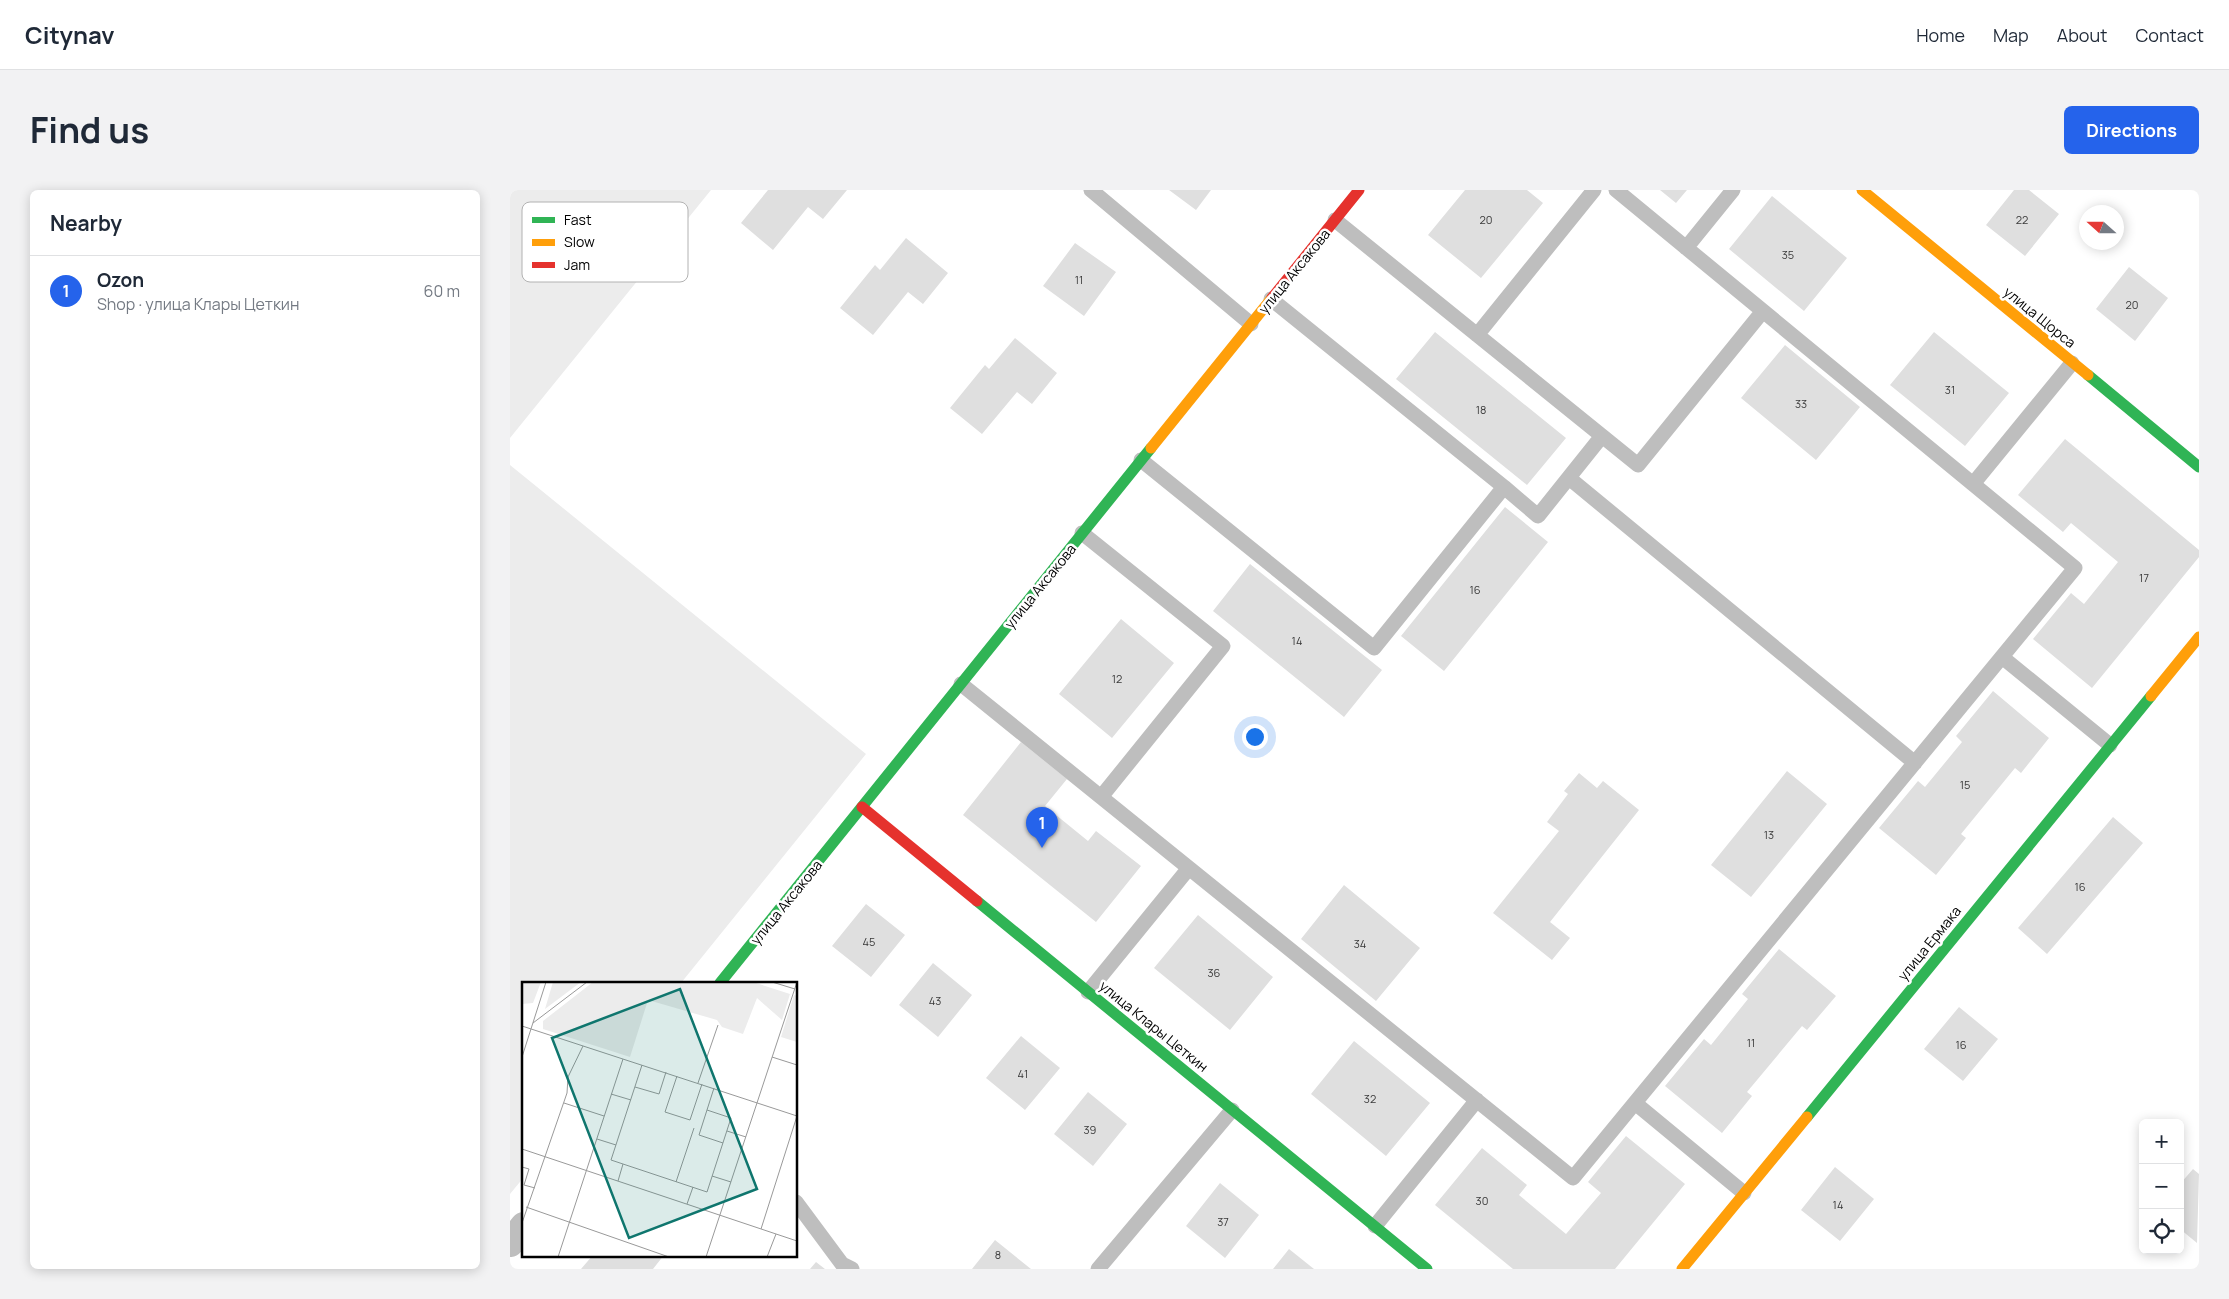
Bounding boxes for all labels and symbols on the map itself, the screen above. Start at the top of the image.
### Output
legend [522,202,688,282]
north arrow [2079,205,2124,250]
text: Fast [564,210,592,229]
house number: 20 [1480,212,1492,227]
house number: 22 [2016,212,2028,227]
street label: улица Аксакова [1254,225,1334,317]
text: Slow [564,232,595,251]
house number: 35 [1782,247,1794,262]
text: Jam [564,255,590,274]
house number: 11 [1075,272,1083,287]
street label: улица Щорса [2000,282,2080,352]
house number: 20 [2126,297,2138,312]
house number: 31 [1945,382,1955,397]
house number: 33 [1795,396,1807,411]
house number: 18 [1476,402,1486,417]
street label: улица Аксакова [1000,540,1080,632]
house number: 17 [2139,570,2149,585]
house number: 16 [1469,582,1481,597]
house number: 14 [1292,633,1302,648]
house number: 12 [1112,671,1122,686]
your location [1242,724,1268,750]
house number: 15 [1960,777,1970,792]
pin: 1 [1026,807,1058,848]
house number: 13 [1764,827,1774,842]
street label: улица Аксакова [746,856,826,948]
house number: 16 [2074,879,2086,894]
street label: улица Ермака [1893,902,1965,984]
house number: 45 [863,934,875,949]
house number: 34 [1354,936,1366,951]
house number: 36 [1208,965,1221,980]
street label: улица Клары Цеткин [1096,976,1212,1076]
inset map [522,982,798,1256]
house number: 43 [929,993,941,1008]
house number: 11 [1747,1035,1755,1050]
house number: 16 [1955,1037,1967,1052]
house number: 41 [1018,1066,1028,1081]
house number: 32 [1364,1091,1376,1106]
house number: 39 [1084,1122,1097,1137]
house number: 30 [1476,1193,1488,1208]
house number: 14 [1833,1197,1843,1212]
house number: 37 [1217,1214,1229,1229]
house number: 8 [995,1247,1001,1262]

